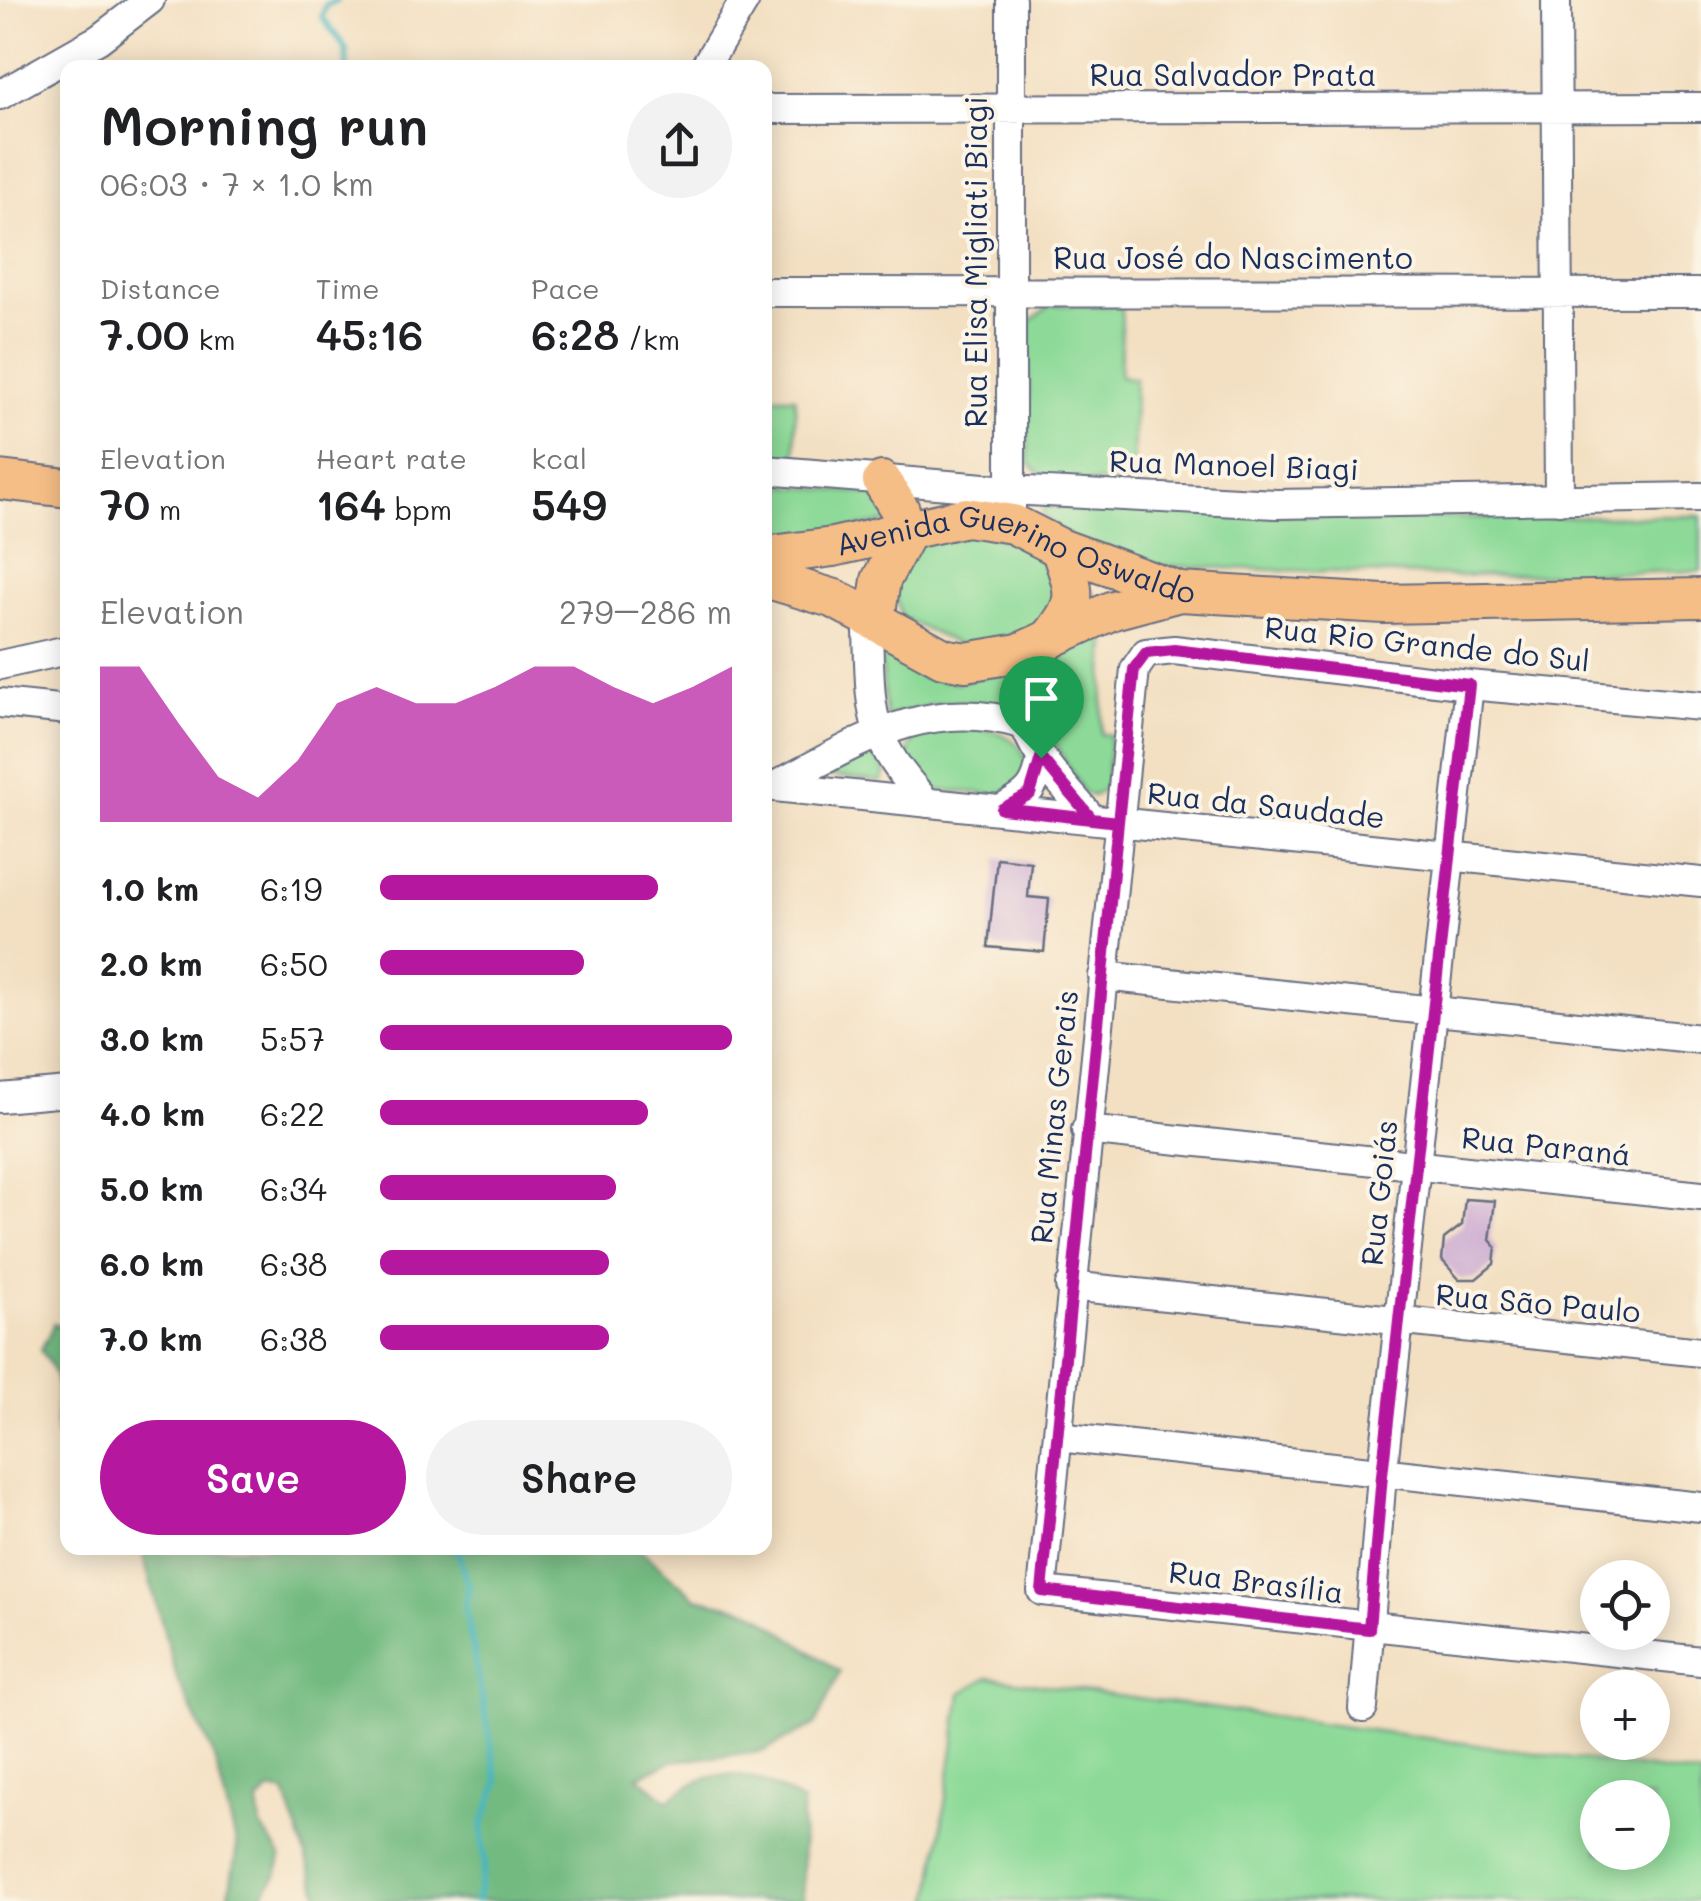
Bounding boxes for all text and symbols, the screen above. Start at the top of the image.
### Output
street label: Rua Salvador Prata [1089,54,1377,94]
text: Morning run [100,88,428,160]
button: share [627,93,732,198]
street label: Rua Elisa Migliati Biagi [955,96,995,428]
text: 06:03 · 7 × 1.0 km [100,162,374,204]
street label: Rua José do Nascimento [1053,237,1413,277]
text: Distance [100,270,221,306]
text: Time [316,270,379,306]
text: Pace [531,270,600,306]
text: 7.00 [100,306,189,361]
text: 45:16 [316,306,423,361]
text: 6:28 [531,306,619,361]
text: km [189,321,236,357]
text: /km [619,321,680,357]
text: Elevation [100,440,226,476]
text: Heart rate [316,440,467,476]
text: kcal [531,440,587,476]
street label: Rua Manoel Biagi [1109,440,1360,488]
text: 70 [100,476,150,531]
text: 164 [316,476,386,531]
text: 549 [531,476,607,531]
text: m [150,491,181,527]
text: bpm [386,491,452,527]
street label: Avenida Guerino Oswaldo [832,494,1196,611]
text: Elevation [100,590,244,632]
text: 279–286 m [559,590,732,632]
street label: Rua Rio Grande do Sul [1263,606,1592,680]
pin [999,656,1084,759]
icon: arrive [1014,671,1069,726]
street label: Rua da Saudade [1146,772,1387,836]
text: 1.0 km [100,867,199,909]
text: 6:19 [260,867,322,909]
text: 2.0 km [100,942,203,984]
text: 6:50 [260,942,328,984]
street label: Rua Minas Gerais [1020,988,1086,1246]
text: 3.0 km [100,1017,204,1059]
text: 5:57 [260,1017,325,1059]
text: 4.0 km [100,1092,205,1134]
text: 6:22 [260,1092,325,1134]
street label: Rua Paraná [1460,1116,1633,1174]
street label: Rua Goiás [1350,1118,1406,1268]
text: 5.0 km [100,1167,203,1209]
text: 6:34 [260,1167,327,1209]
text: 6.0 km [100,1242,204,1284]
text: 6:38 [260,1242,327,1284]
street label: Rua São Paulo [1434,1273,1642,1331]
text: 7.0 km [100,1317,202,1359]
text: 6:38 [260,1317,327,1359]
button: Save [100,1420,406,1535]
button: Share [426,1420,732,1535]
street label: Rua Brasília [1167,1550,1346,1612]
map controls [1580,1560,1670,1870]
button: locate [1580,1560,1670,1650]
button: + [1580,1670,1670,1760]
button: − [1580,1780,1670,1870]

